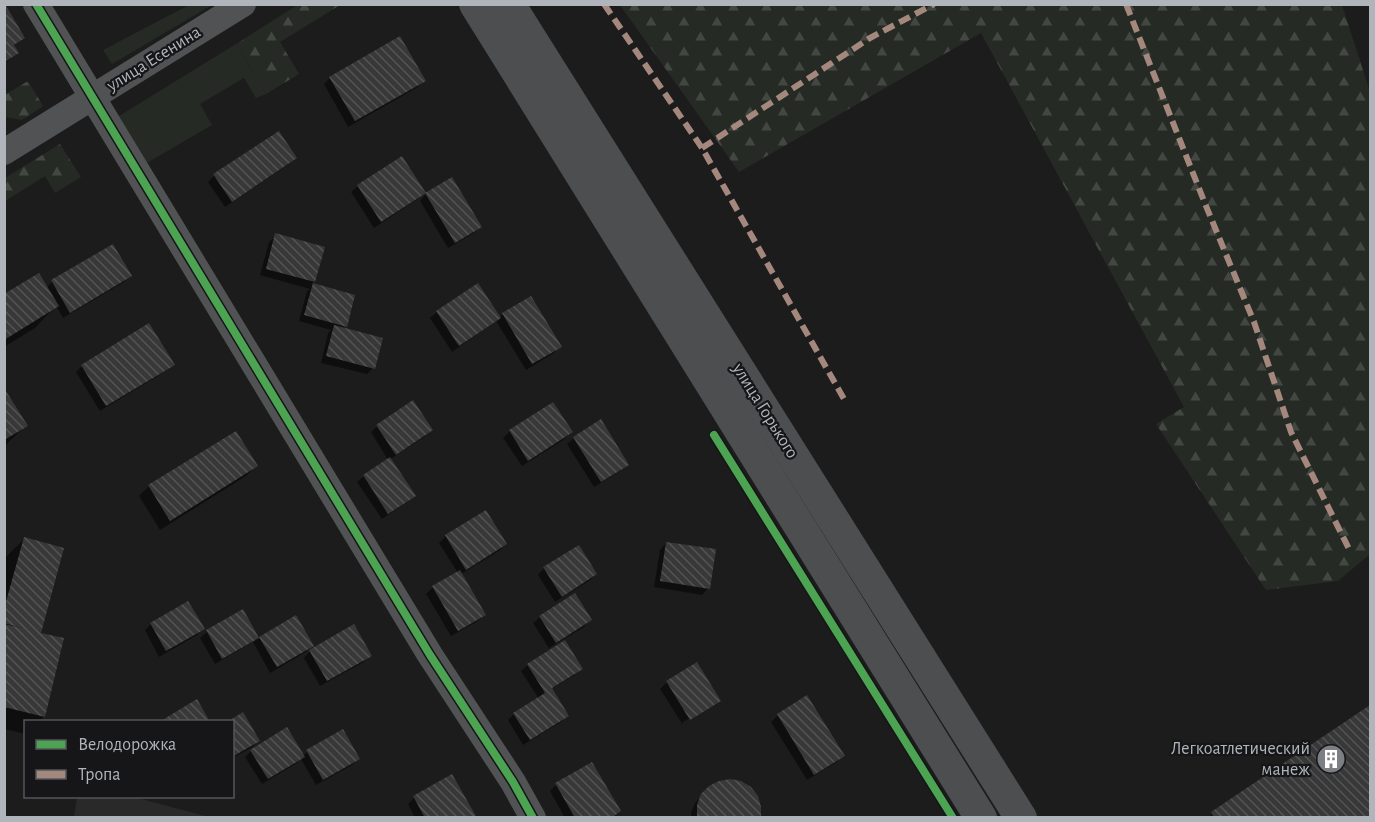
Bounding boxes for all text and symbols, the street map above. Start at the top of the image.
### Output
street label: улица Есенина [103,23,204,96]
street label: улица Горького [728,360,801,462]
legend [24,720,234,798]
text: Велодорожка [78,736,176,754]
place label: Легкоатлетический манеж [1171,740,1310,779]
building icon: Легкоатлетический манеж [1315,743,1347,775]
text: Тропа [78,766,121,784]

